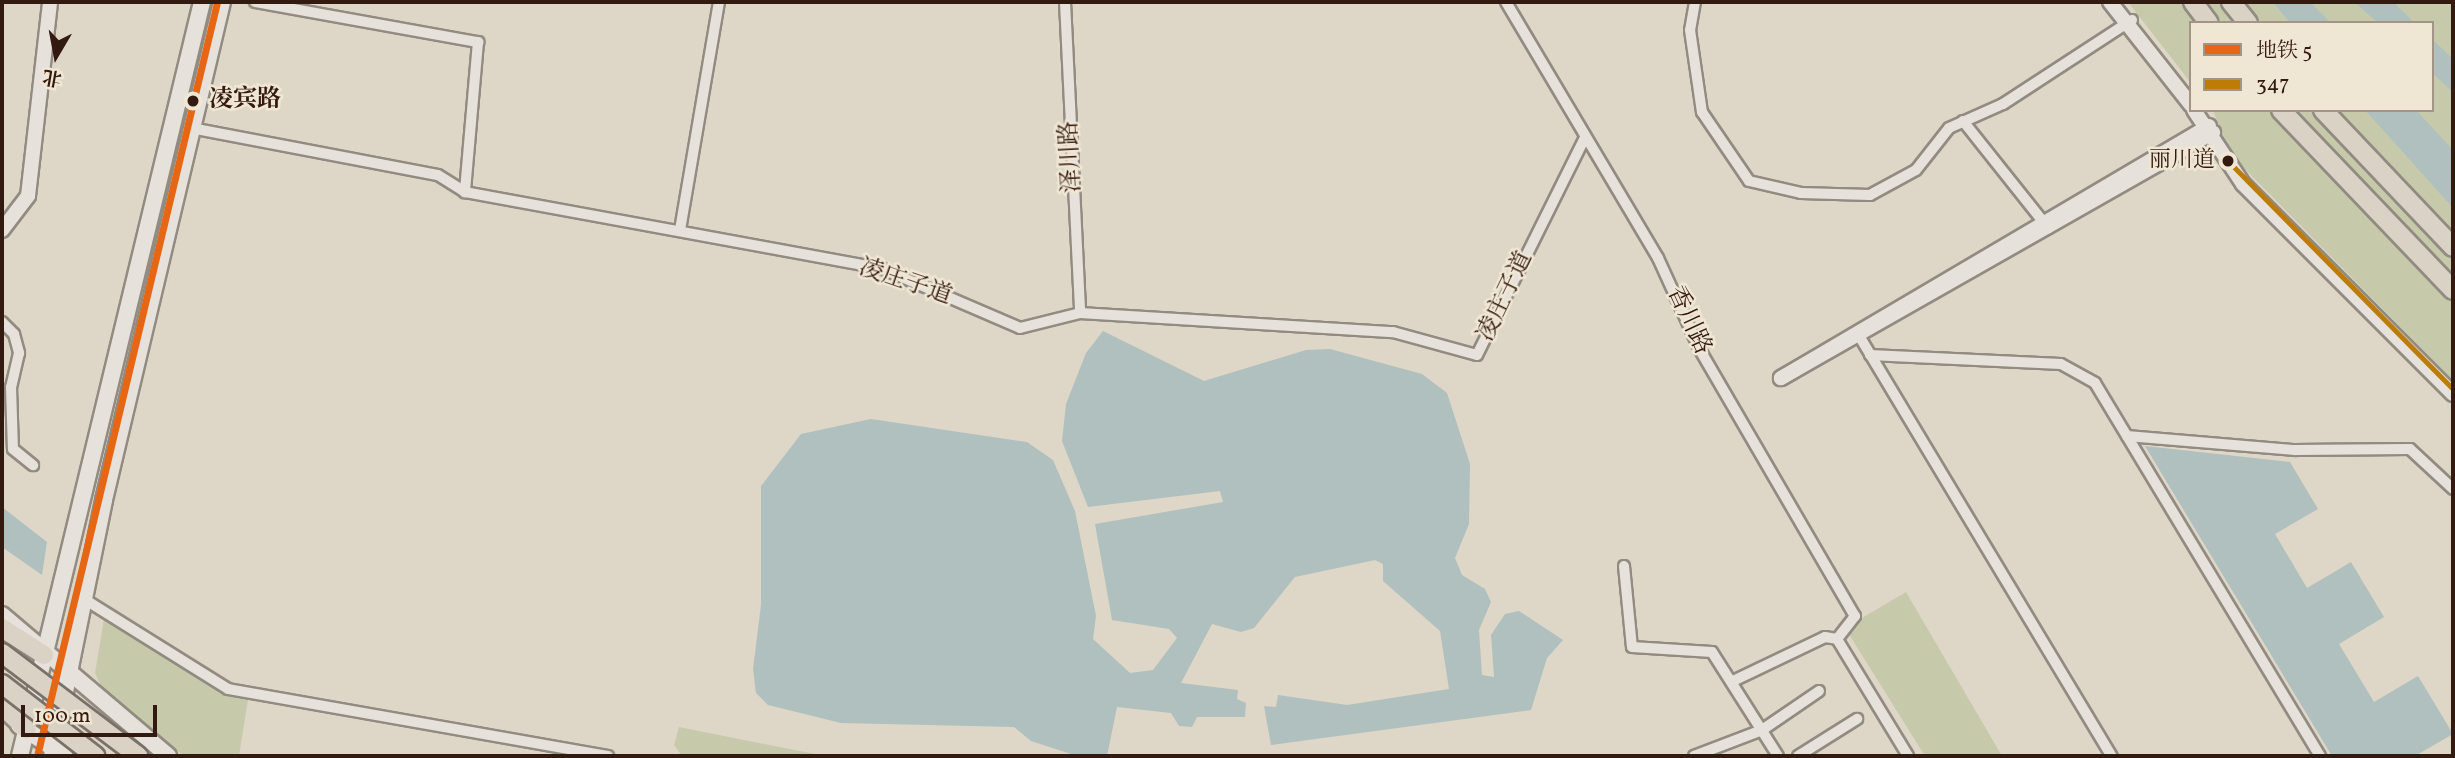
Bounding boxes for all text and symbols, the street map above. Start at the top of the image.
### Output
north arrow [21,21,91,91]
legend [2189,21,2434,112]
text: 地铁 5 [2256,37,2312,66]
text: 北 [41,62,64,91]
text: 347 [2256,70,2290,99]
place label: 凌宾路 [209,87,281,115]
marker: 凌宾路 [183,91,203,111]
street label: 泽川路 [1056,120,1088,194]
place label: 丽川道 [2149,148,2215,174]
marker: 丽川道 [2221,154,2235,168]
street label: 凌庄子道 [1472,248,1540,346]
street label: 凌庄子道 [855,254,955,312]
street label: 香川路 [1660,282,1716,360]
scale bar [24,692,161,736]
text: 100 m [34,702,91,731]

